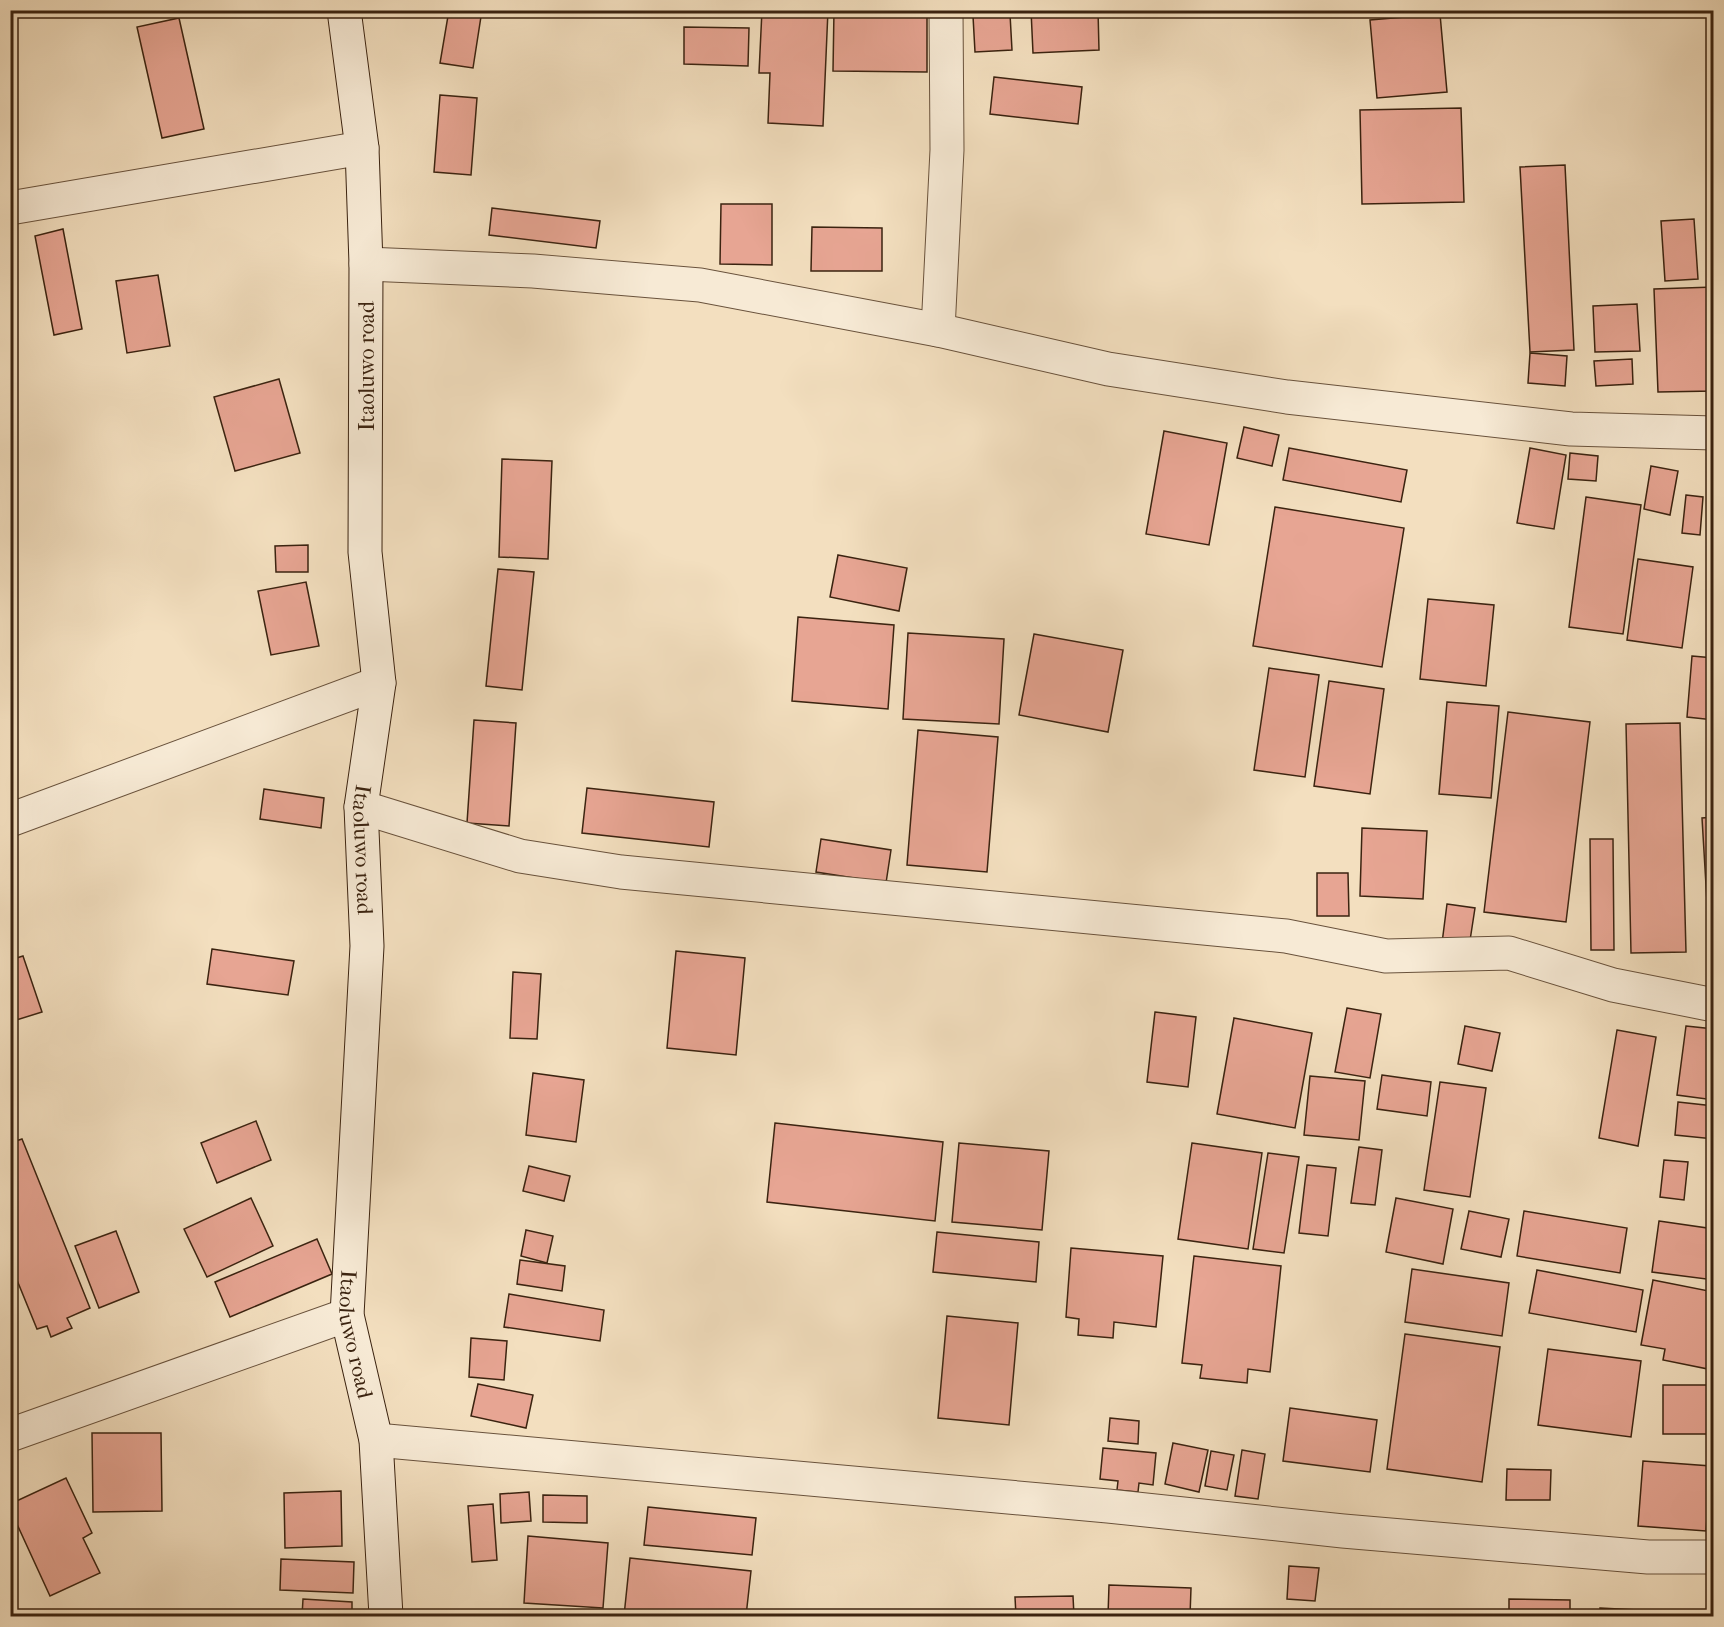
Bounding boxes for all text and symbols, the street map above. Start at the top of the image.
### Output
street label: Itaoluwo road [354,300,380,431]
street label: Itaoluwo road [346,783,378,916]
street label: Itaoluwo road [333,1269,378,1402]

